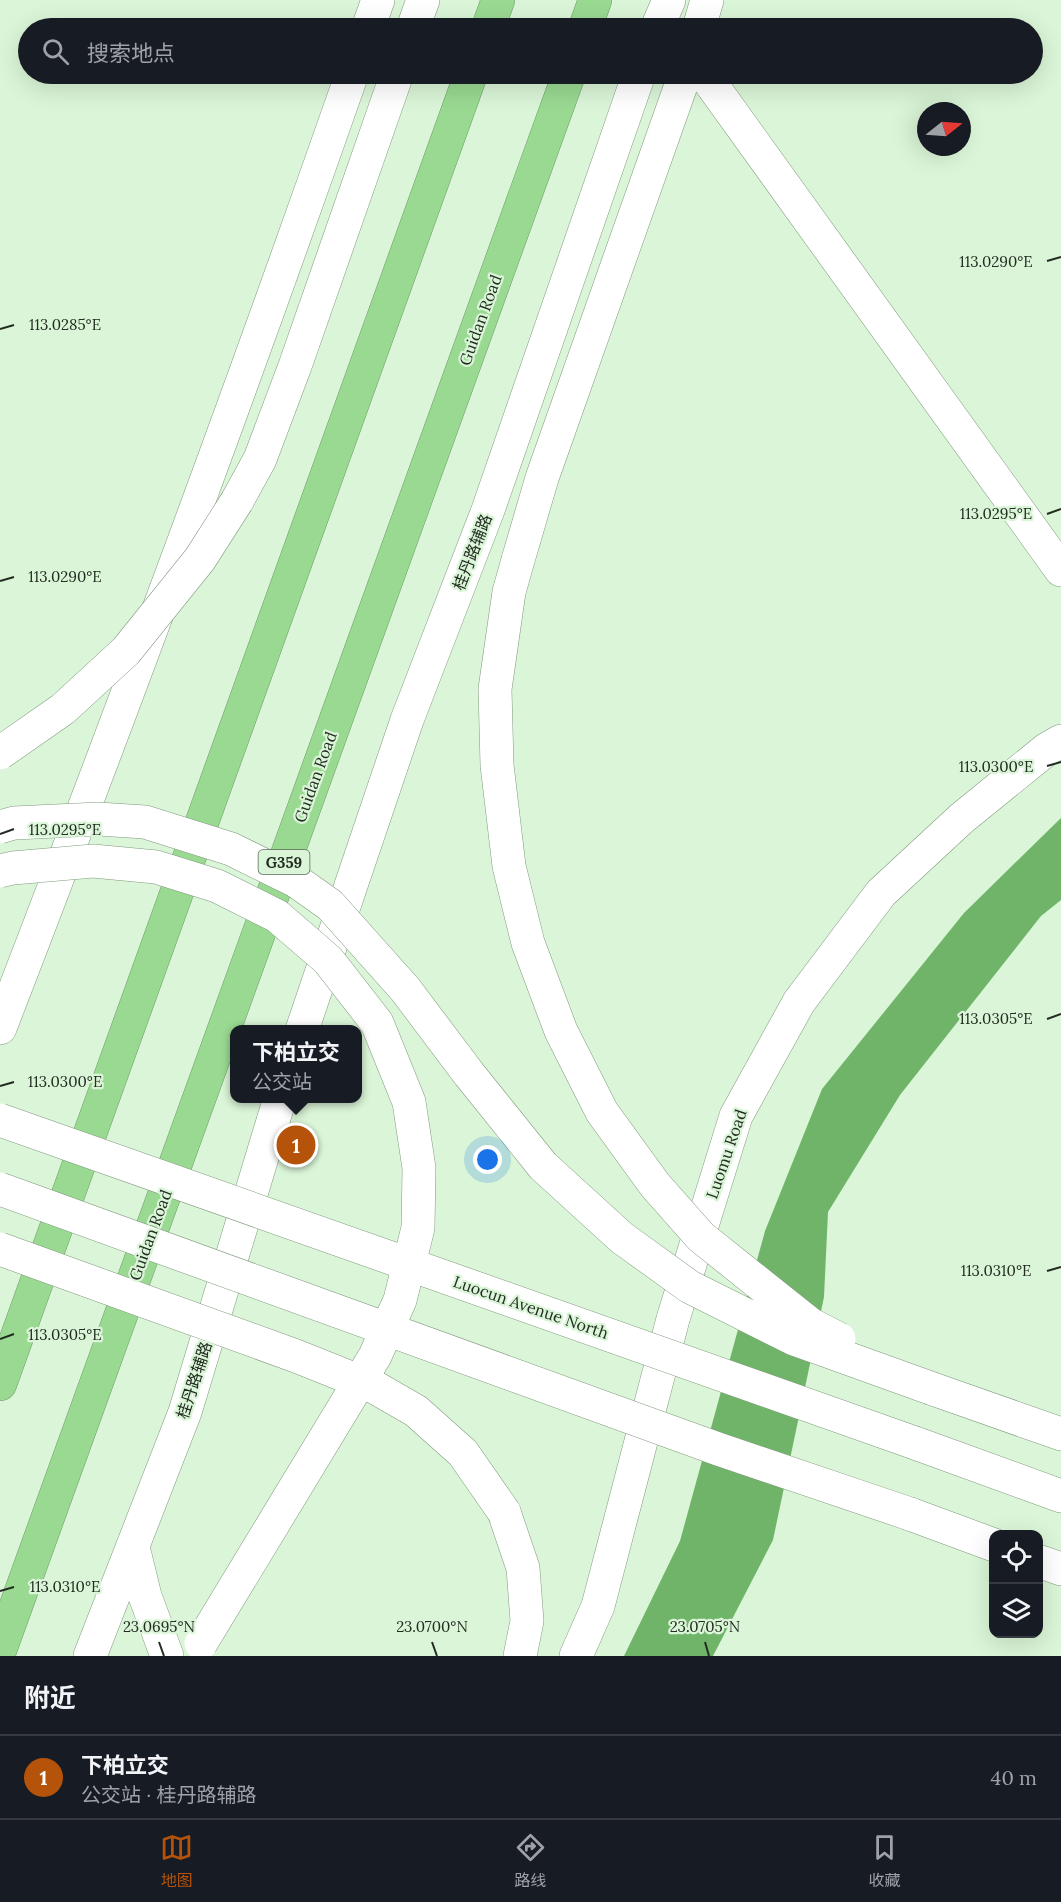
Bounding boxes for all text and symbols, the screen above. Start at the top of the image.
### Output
search box [18,18,1043,84]
icon: search [39,35,72,68]
text: 搜索地点 [87,39,175,67]
north arrow [917,102,971,156]
text: 113.0290°E [959,252,1033,271]
street label: Guidan Road [454,271,506,368]
text: 113.0285°E [29,315,101,334]
text: 113.0295°E [960,504,1032,523]
street label: 桂丹路辅路 [448,511,496,593]
text: 113.0290°E [28,567,102,586]
street label: Guidan Road [289,728,341,825]
text: 113.0300°E [959,757,1033,776]
text: 113.0295°E [29,820,101,839]
road number: G359 [258,850,310,874]
text: 113.0305°E [959,1009,1033,1028]
popup [230,1025,362,1103]
text: 下柏立交 [252,1038,340,1066]
text: 公交站 [252,1069,312,1094]
text: 113.0300°E [28,1072,102,1091]
street label: Luomu Road [701,1106,751,1201]
pin: 1 [276,1122,316,1168]
your location [473,1145,502,1174]
street label: Guidan Road [124,1186,176,1283]
text: 113.0310°E [961,1261,1031,1280]
street label: Luocun Avenue North [451,1271,612,1343]
text: 113.0305°E [28,1325,102,1344]
street label: 桂丹路辅路 [172,1339,216,1421]
map controls [989,1530,1043,1638]
button: locate [989,1530,1043,1584]
text: 113.0310°E [30,1577,100,1596]
button: layers [989,1584,1043,1638]
text: 23.0695°N [123,1617,195,1636]
text: 23.0700°N [396,1617,468,1636]
text: 23.0705°N [670,1617,740,1636]
text: 附近 [24,1681,76,1714]
text: 下柏立交 [81,1751,169,1779]
text: 1 [39,1765,48,1790]
text: 40 m [991,1765,1037,1790]
text: 公交站 · 桂丹路辅路 [81,1782,257,1807]
tab: 地图 [160,1831,193,1891]
tab: 路线 [514,1831,547,1891]
tab: 收藏 [868,1831,901,1891]

